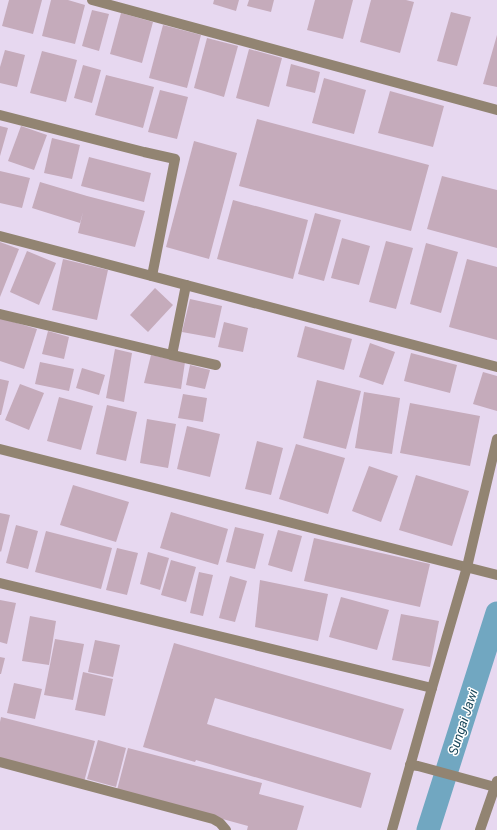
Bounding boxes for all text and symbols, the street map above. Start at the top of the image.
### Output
water label: Sungai Jawi [445,686,481,757]

